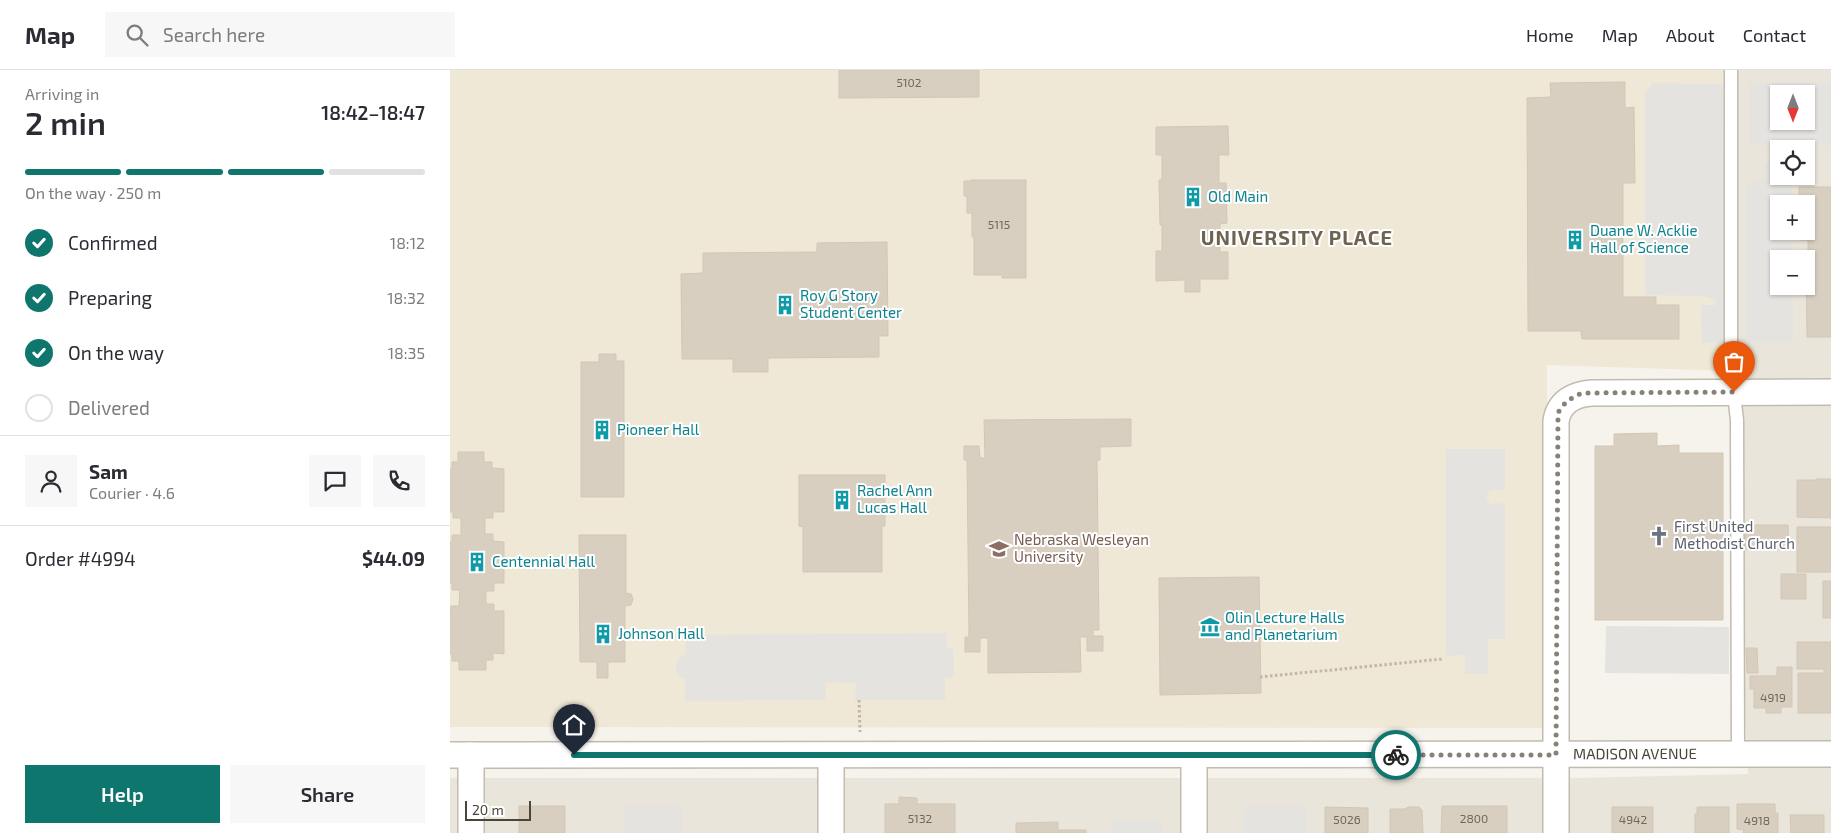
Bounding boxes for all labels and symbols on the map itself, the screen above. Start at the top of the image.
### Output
house number: 5102 [896,75,922,89]
north arrow [1770,85,1815,130]
building icon: Old Main [1182,186,1204,208]
place label: Old Main [1208,187,1268,205]
house number: 5115 [988,217,1010,231]
place label: Duane W. Acklie Hall of Science [1590,221,1697,256]
district label: UNIVERSITY PLACE [1201,225,1393,249]
building icon: Duane W. Acklie Hall of Science [1564,229,1586,251]
place label: Roy G Story Student Center [800,286,902,321]
building icon: Roy G Story Student Center [774,294,796,316]
pin [1713,341,1755,392]
building icon: Pioneer Hall [591,419,613,441]
place label: Pioneer Hall [617,420,700,438]
place label: Rachel Ann Lucas Hall [857,481,932,516]
building icon: Rachel Ann Lucas Hall [831,489,853,511]
place label: First United Methodist Church [1674,517,1795,552]
church icon: First United Methodist Church [1648,525,1670,547]
place label: Nebraska Wesleyan University [1014,530,1149,565]
school or university icon: Nebraska Wesleyan University [988,538,1010,560]
building icon: Centennial Hall [466,551,488,573]
place label: Centennial Hall [492,552,596,570]
place label: Olin Lecture Halls and Planetarium [1225,608,1345,643]
museum icon: Olin Lecture Halls and Planetarium [1199,616,1221,638]
building icon: Johnson Hall [592,623,614,645]
place label: Johnson Hall [618,624,705,642]
house number: 4919 [1760,690,1786,704]
pin [553,704,595,755]
courier [1371,730,1421,780]
street label: MADISON AVENUE [1573,744,1697,762]
scale bar [465,798,531,821]
house number: 5132 [908,811,933,825]
house number: 2800 [1460,811,1488,825]
house number: 5026 [1333,812,1361,826]
house number: 4942 [1619,812,1647,826]
house number: 4918 [1744,813,1770,827]

